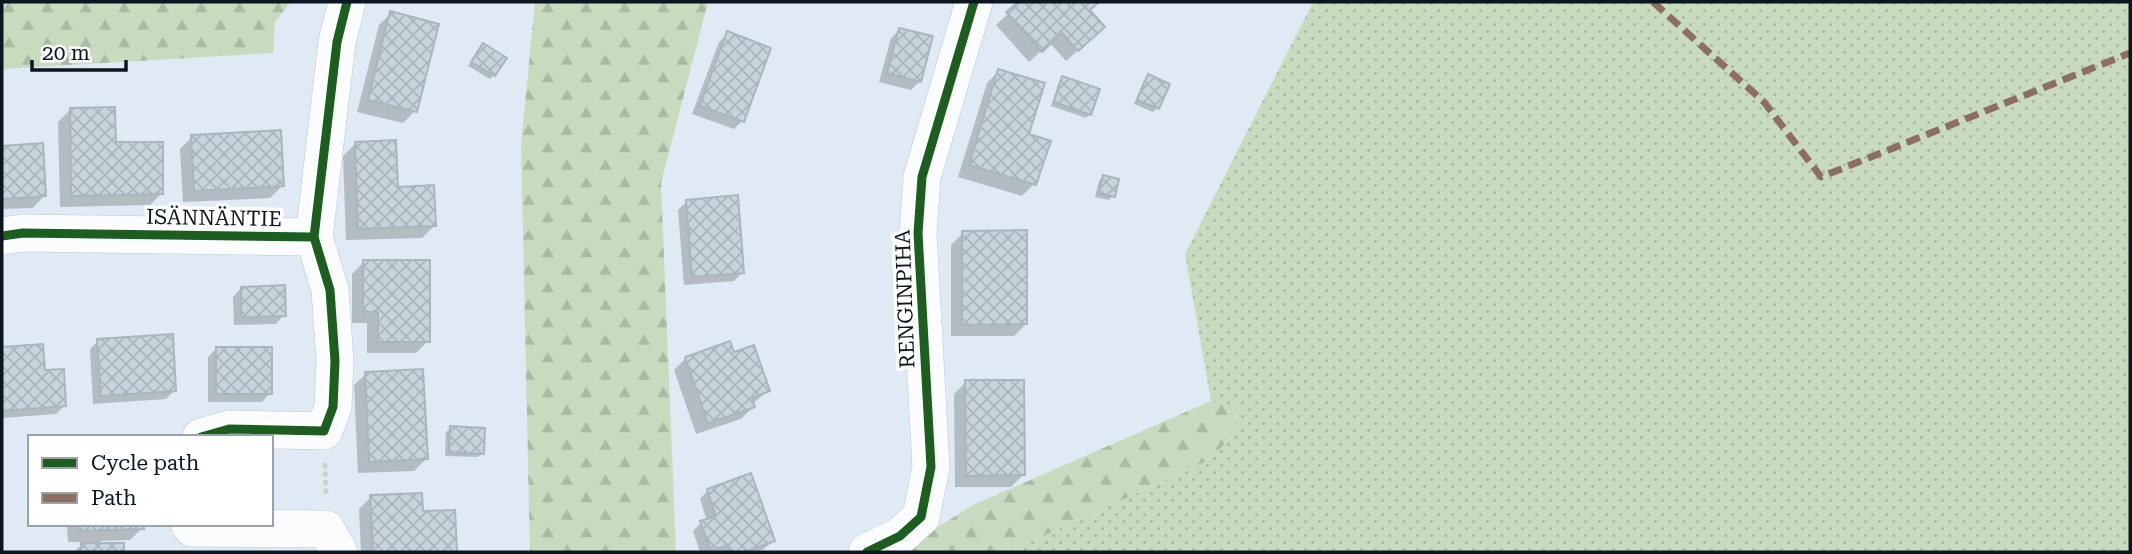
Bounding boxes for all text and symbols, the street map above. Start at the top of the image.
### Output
scale bar [32,28,126,72]
text: 20 m [42,41,90,65]
street label: ISÄNNÄNTIE [146,205,282,231]
street label: RENGINPIHA [891,229,919,369]
legend [28,435,273,526]
text: Cycle path [91,451,200,475]
text: Path [91,486,137,510]

